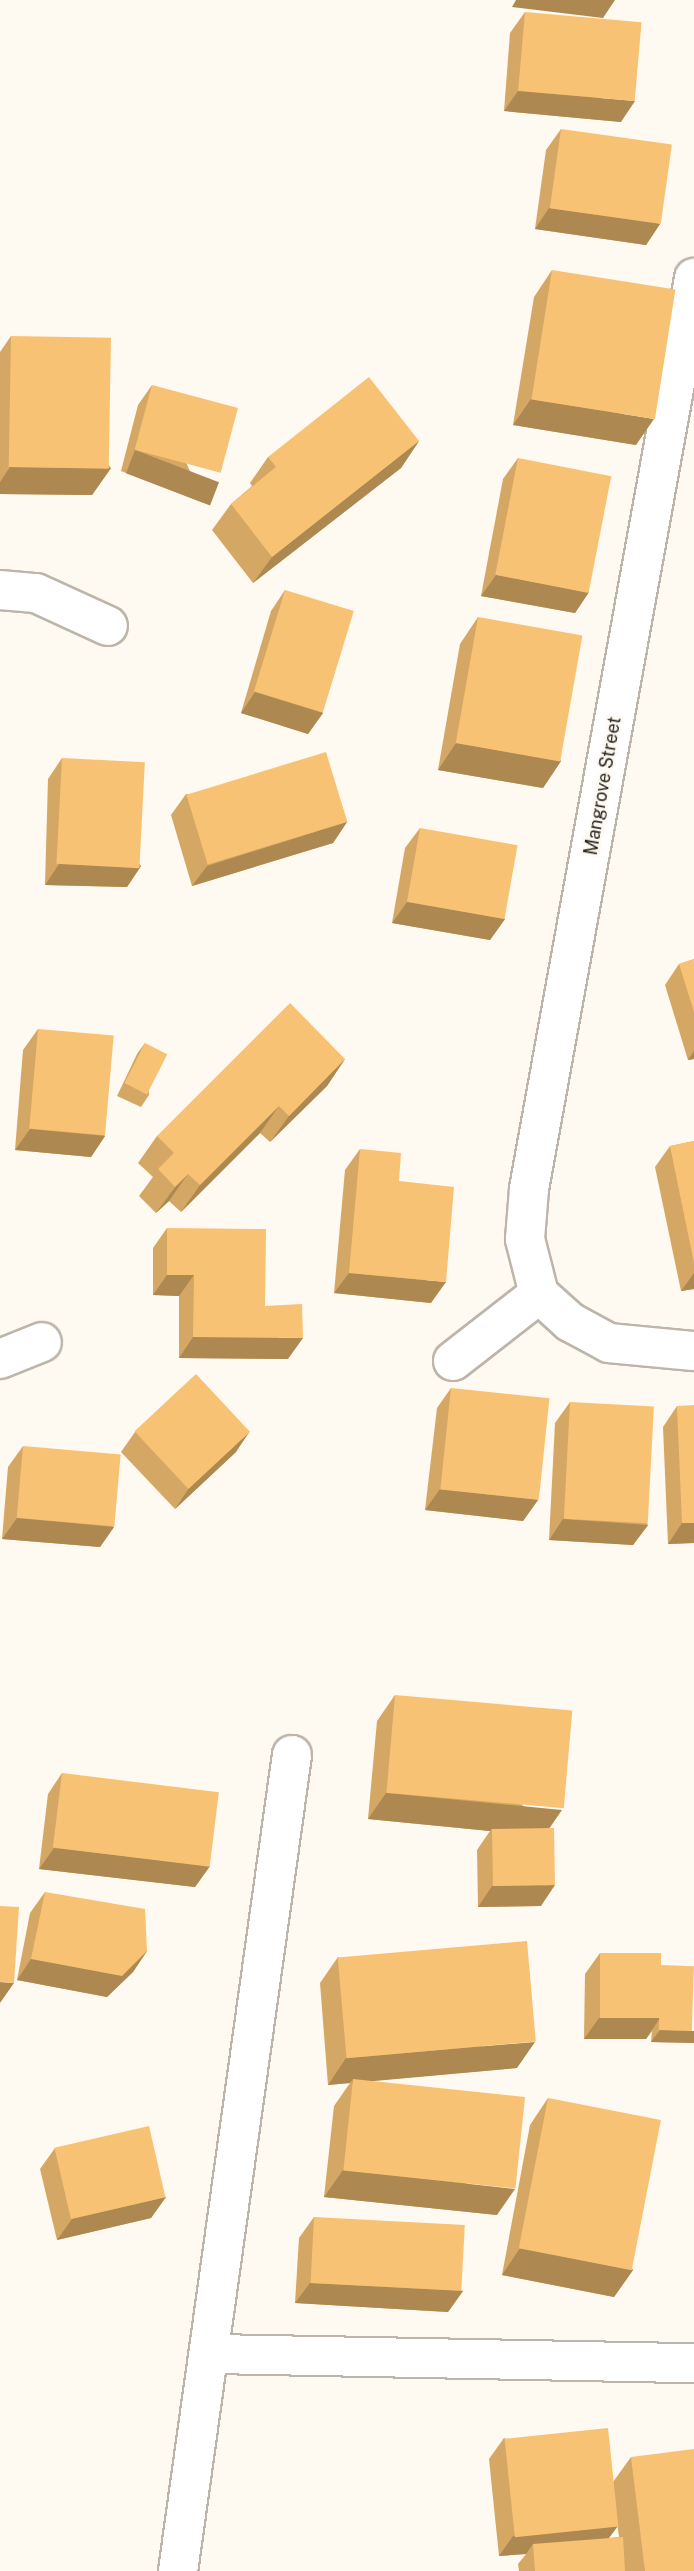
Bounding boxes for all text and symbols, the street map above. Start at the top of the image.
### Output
street label: Mangrove Street [580,715,626,857]

